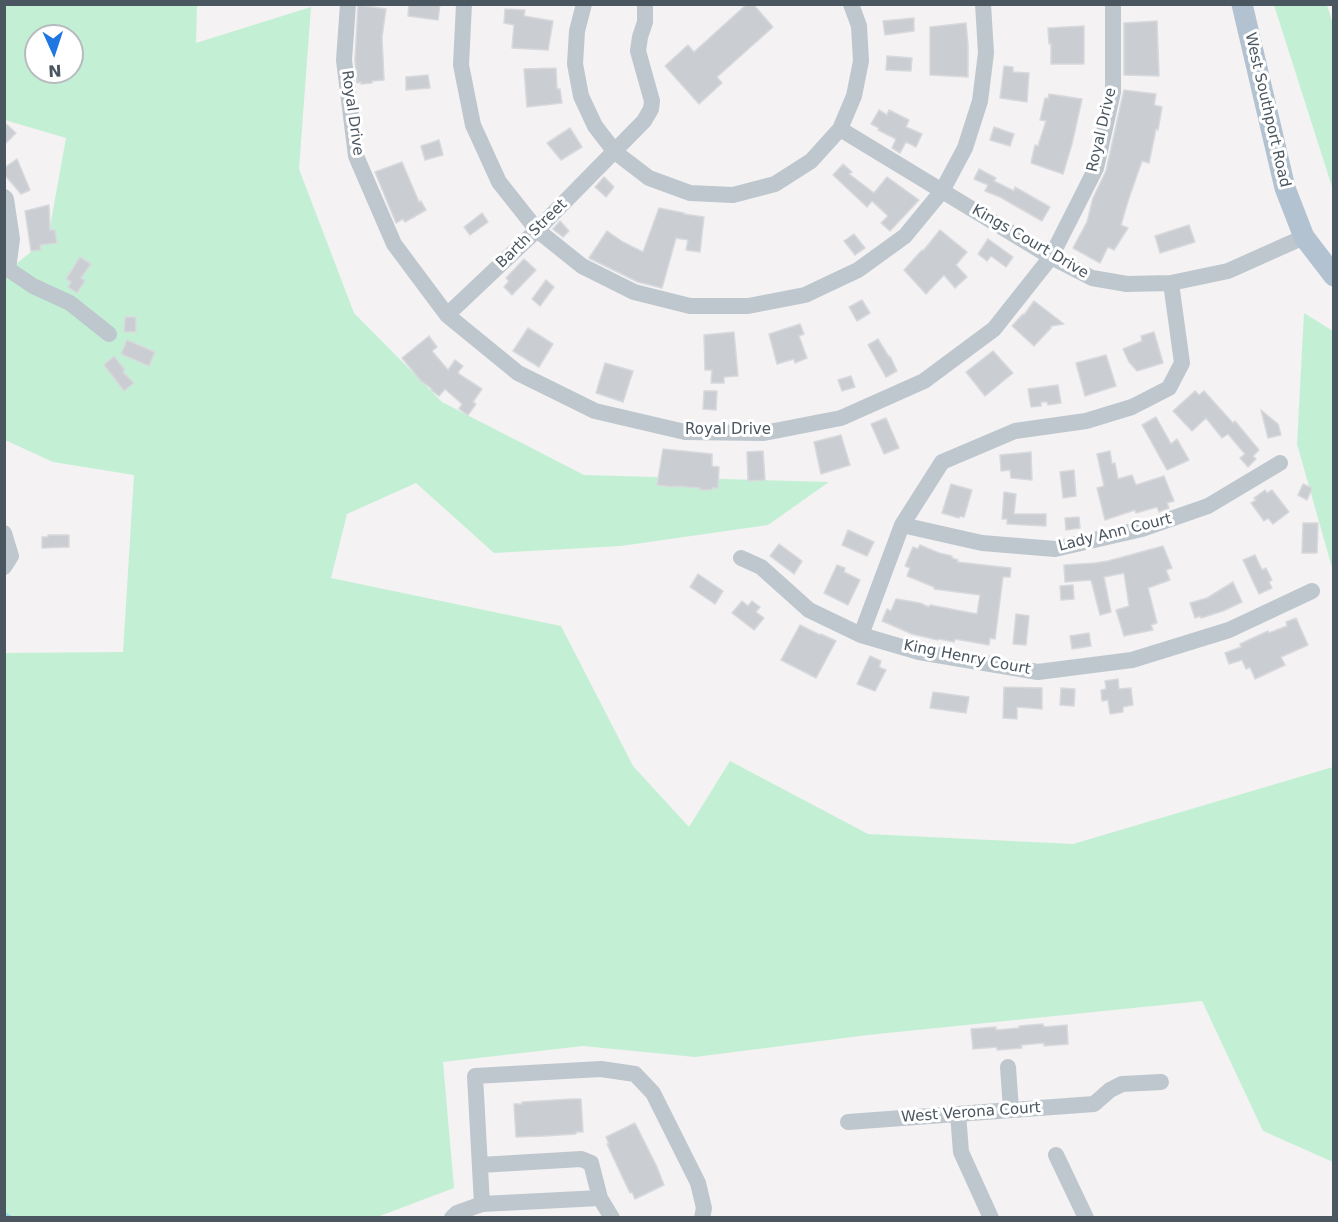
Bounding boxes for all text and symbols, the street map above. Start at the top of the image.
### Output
north arrow [24,24,84,84]
street label: West Southport Road [1240,31,1294,189]
text: N [48,61,62,80]
street label: Royal Drive [337,69,367,157]
street label: Royal Drive [1084,86,1120,174]
street label: Barth Street [493,196,571,272]
street label: Kings Court Drive [969,201,1091,283]
street label: Royal Drive [685,421,771,439]
street label: Lady Ann Court [1057,510,1173,556]
street label: King Henry Court [902,637,1032,679]
street label: West Verona Court [901,1099,1041,1127]

